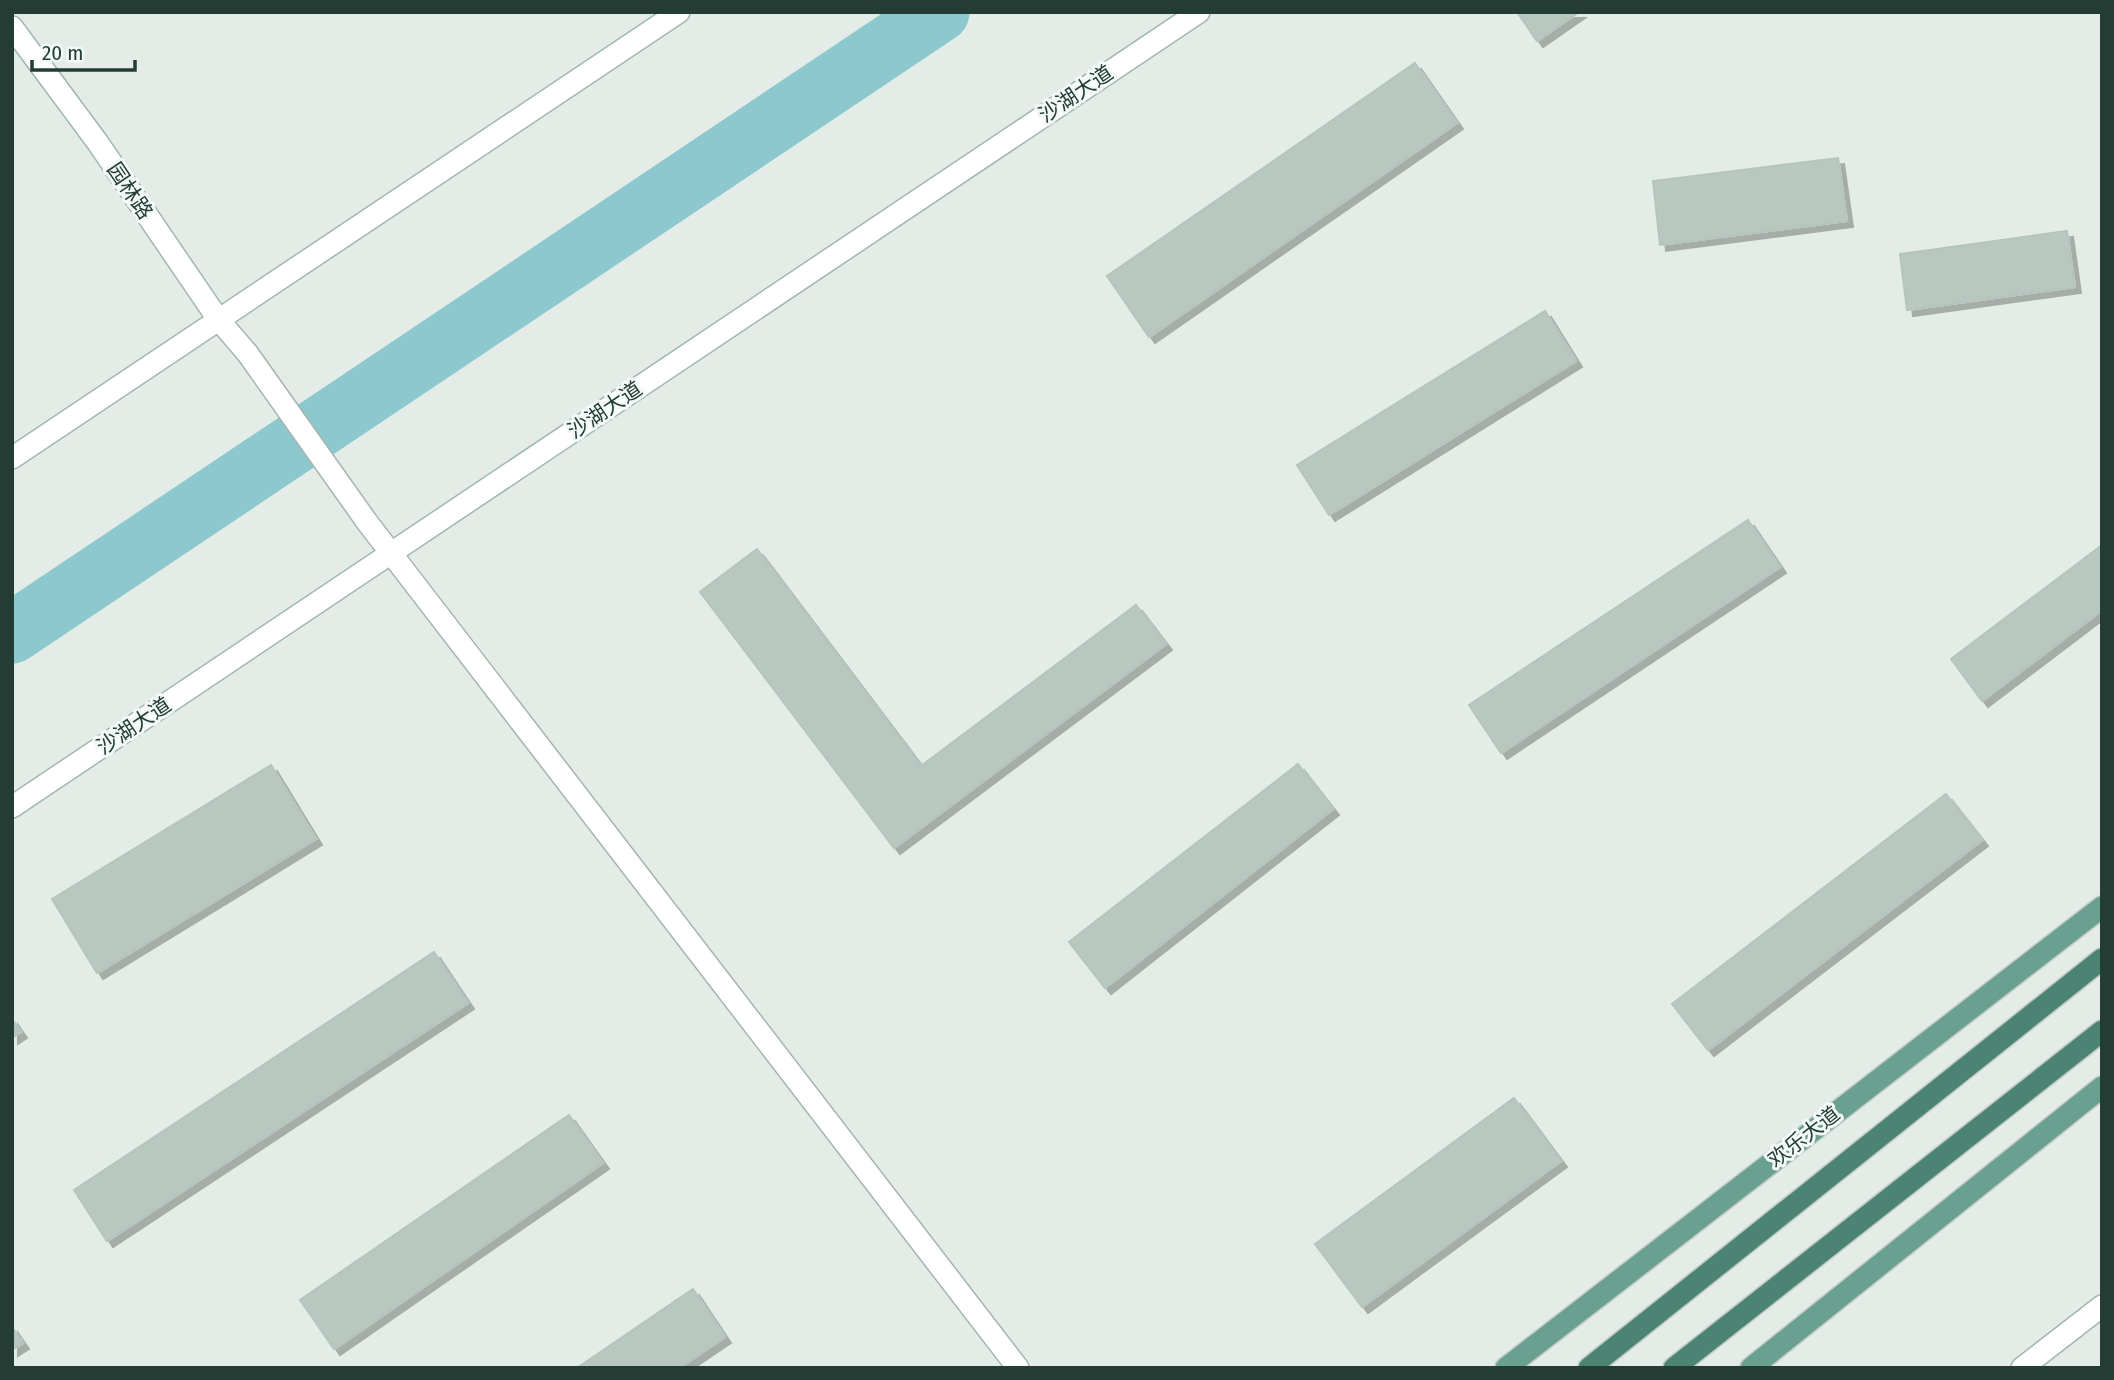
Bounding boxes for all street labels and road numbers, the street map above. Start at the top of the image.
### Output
street label: 沙湖大道 [1034,60,1118,128]
street label: 园林路 [102,158,158,224]
street label: 沙湖大道 [563,376,647,444]
street label: 沙湖大道 [92,692,176,760]
street label: 欢乐大道 [1763,1101,1845,1173]

